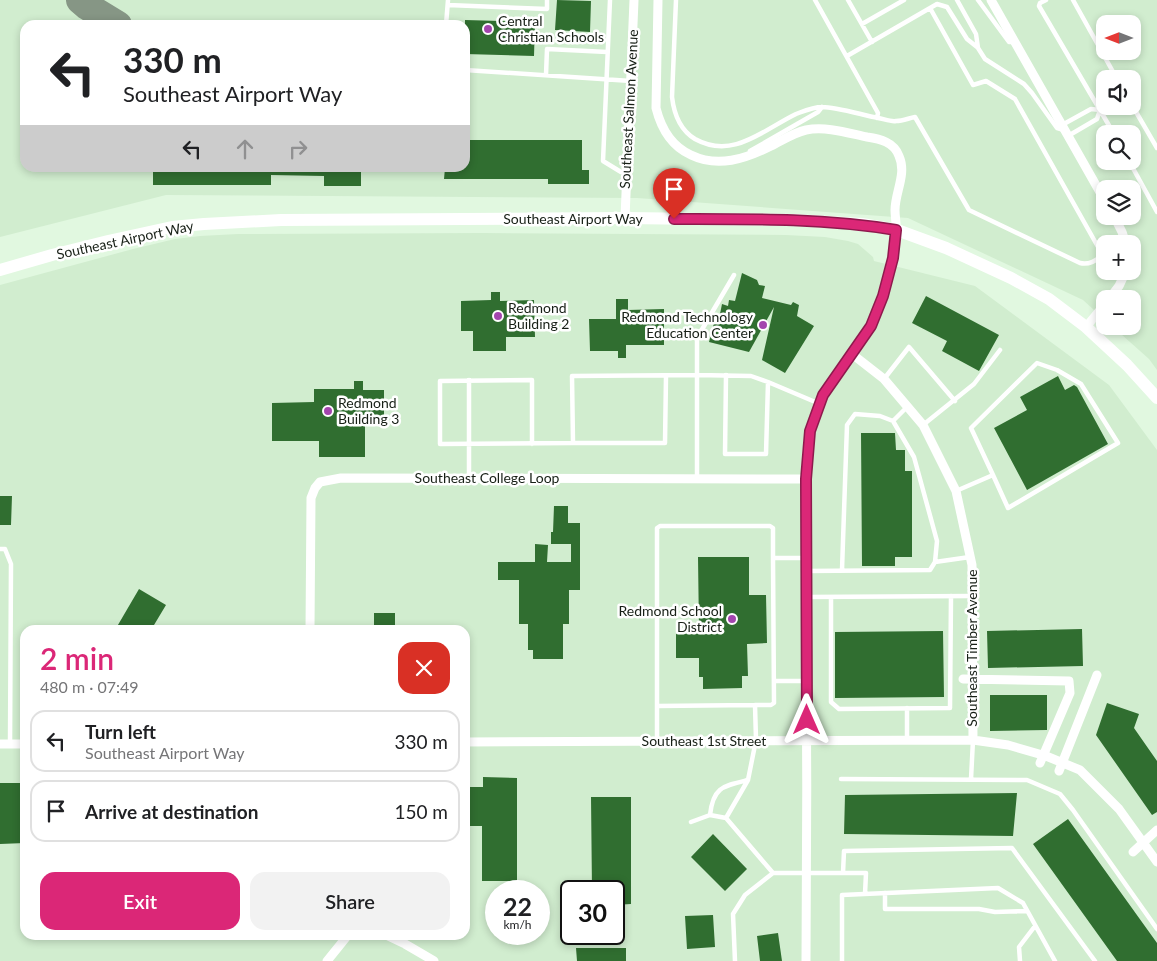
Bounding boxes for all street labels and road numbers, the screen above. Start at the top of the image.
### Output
street label: Southeast Salmon Avenue [616,29,641,189]
street label: Southeast Airport Way [503,210,644,227]
street label: Southeast Airport Way [55,217,196,262]
street label: Southeast College Loop [415,469,560,486]
street label: Southeast Timber Avenue [963,569,980,727]
street label: Southeast 1st Street [642,732,766,749]

